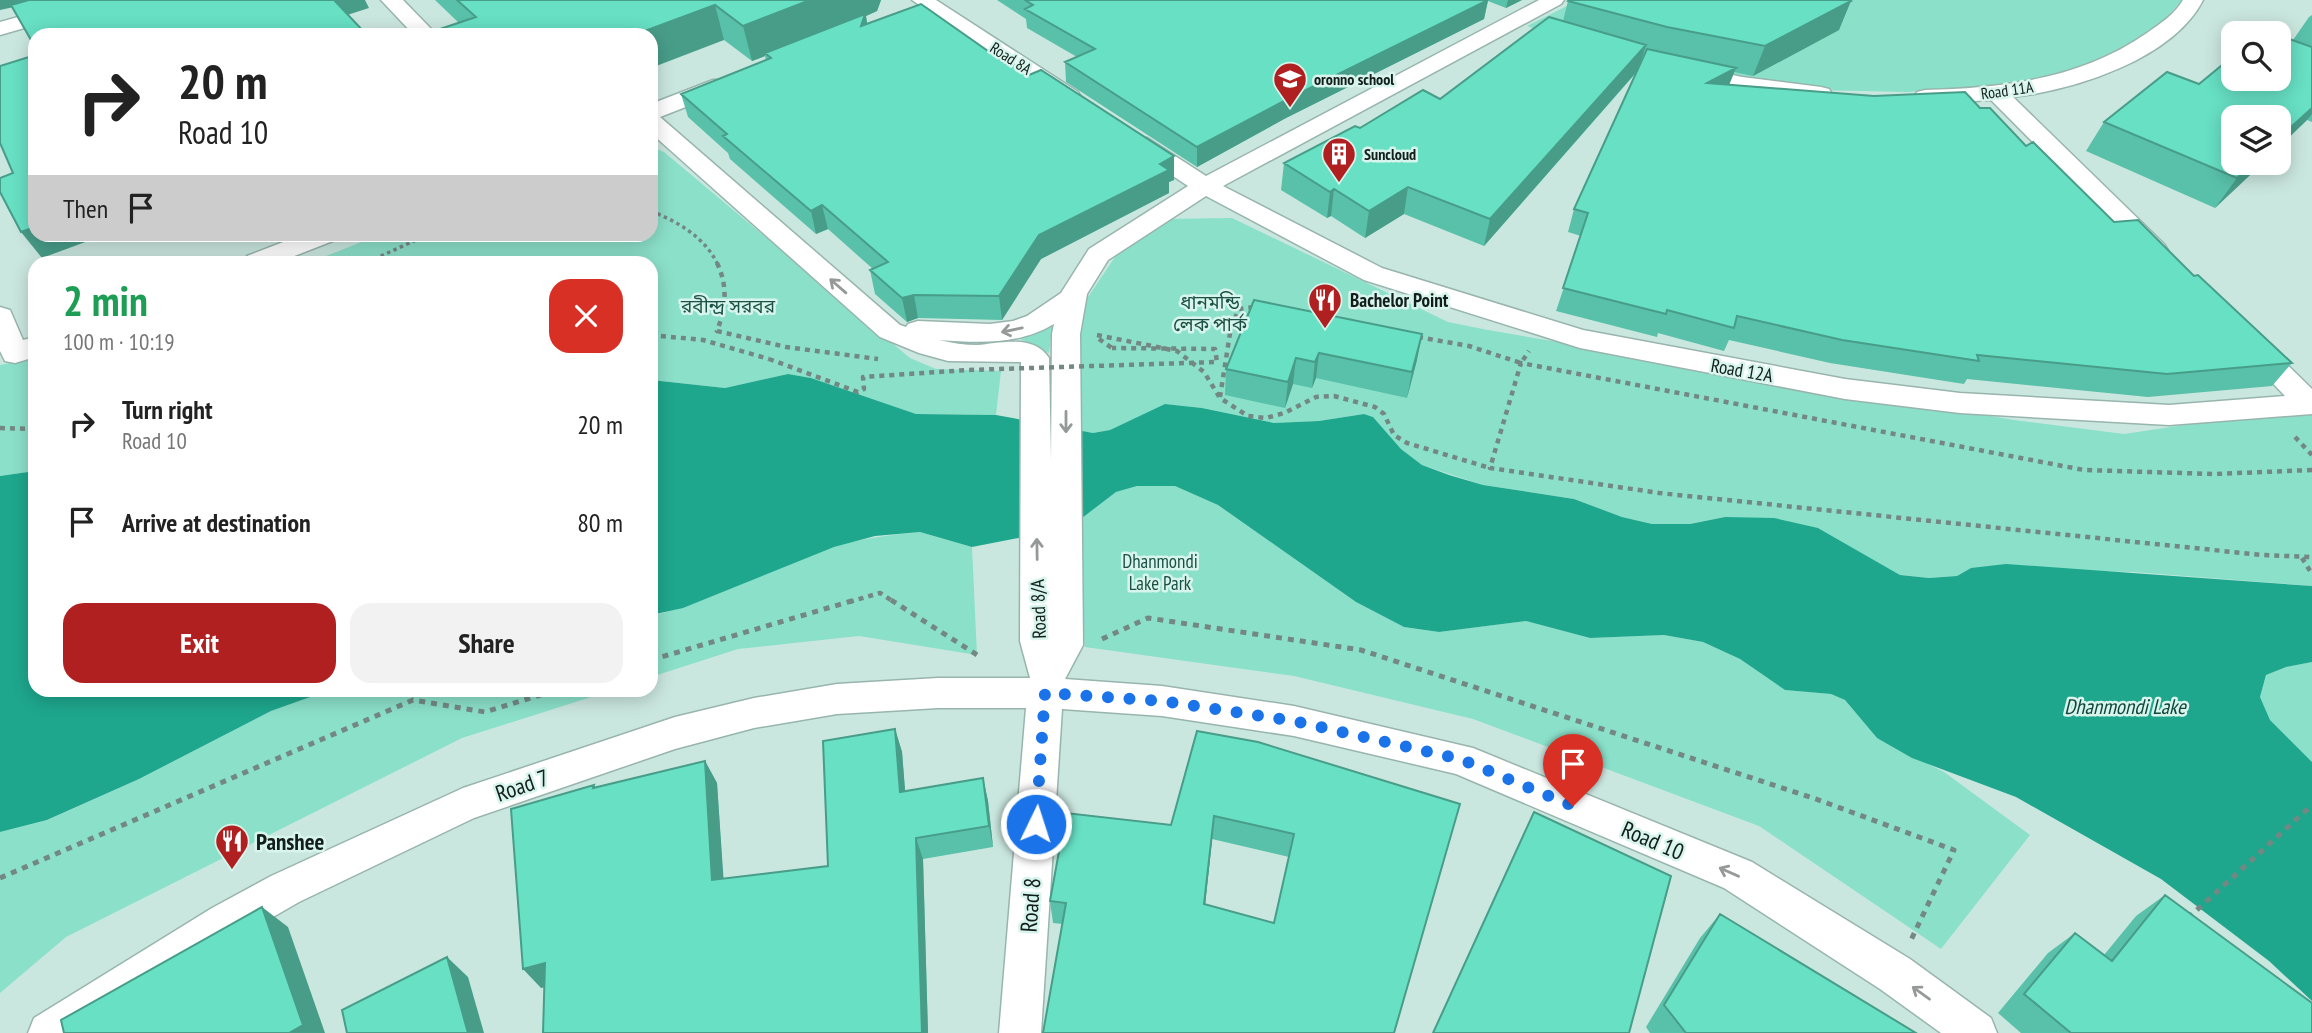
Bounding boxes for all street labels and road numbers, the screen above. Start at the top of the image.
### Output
street label: Road 8A [986,37,1036,79]
street label: Road 11A [1980,76,2035,104]
street label: Road 12A [1709,353,1775,387]
street label: Road 8/A [1025,579,1051,639]
street label: Road 7 [492,762,552,808]
street label: Road 10 [1617,814,1689,866]
street label: Road 8 [1014,877,1046,933]

